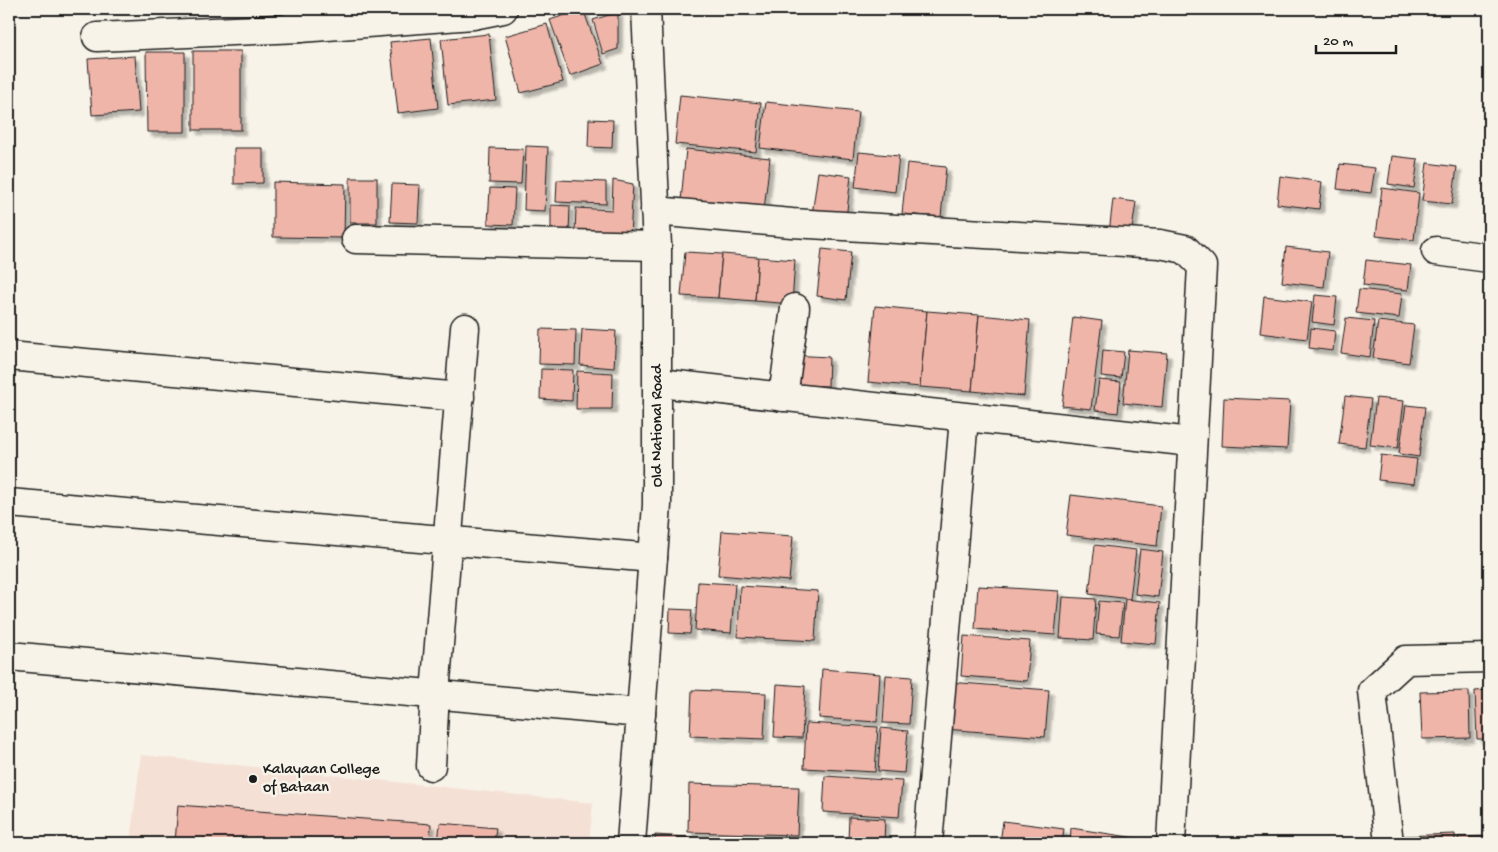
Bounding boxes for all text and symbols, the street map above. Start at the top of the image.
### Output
scale bar [1316,22,1396,54]
text: 20 m [1323,33,1353,51]
street label: Old National Road [649,363,668,487]
place label: Kalayaan College of Bataan [263,761,381,798]
marker: Kalayaan College of Bataan [247,773,259,785]

